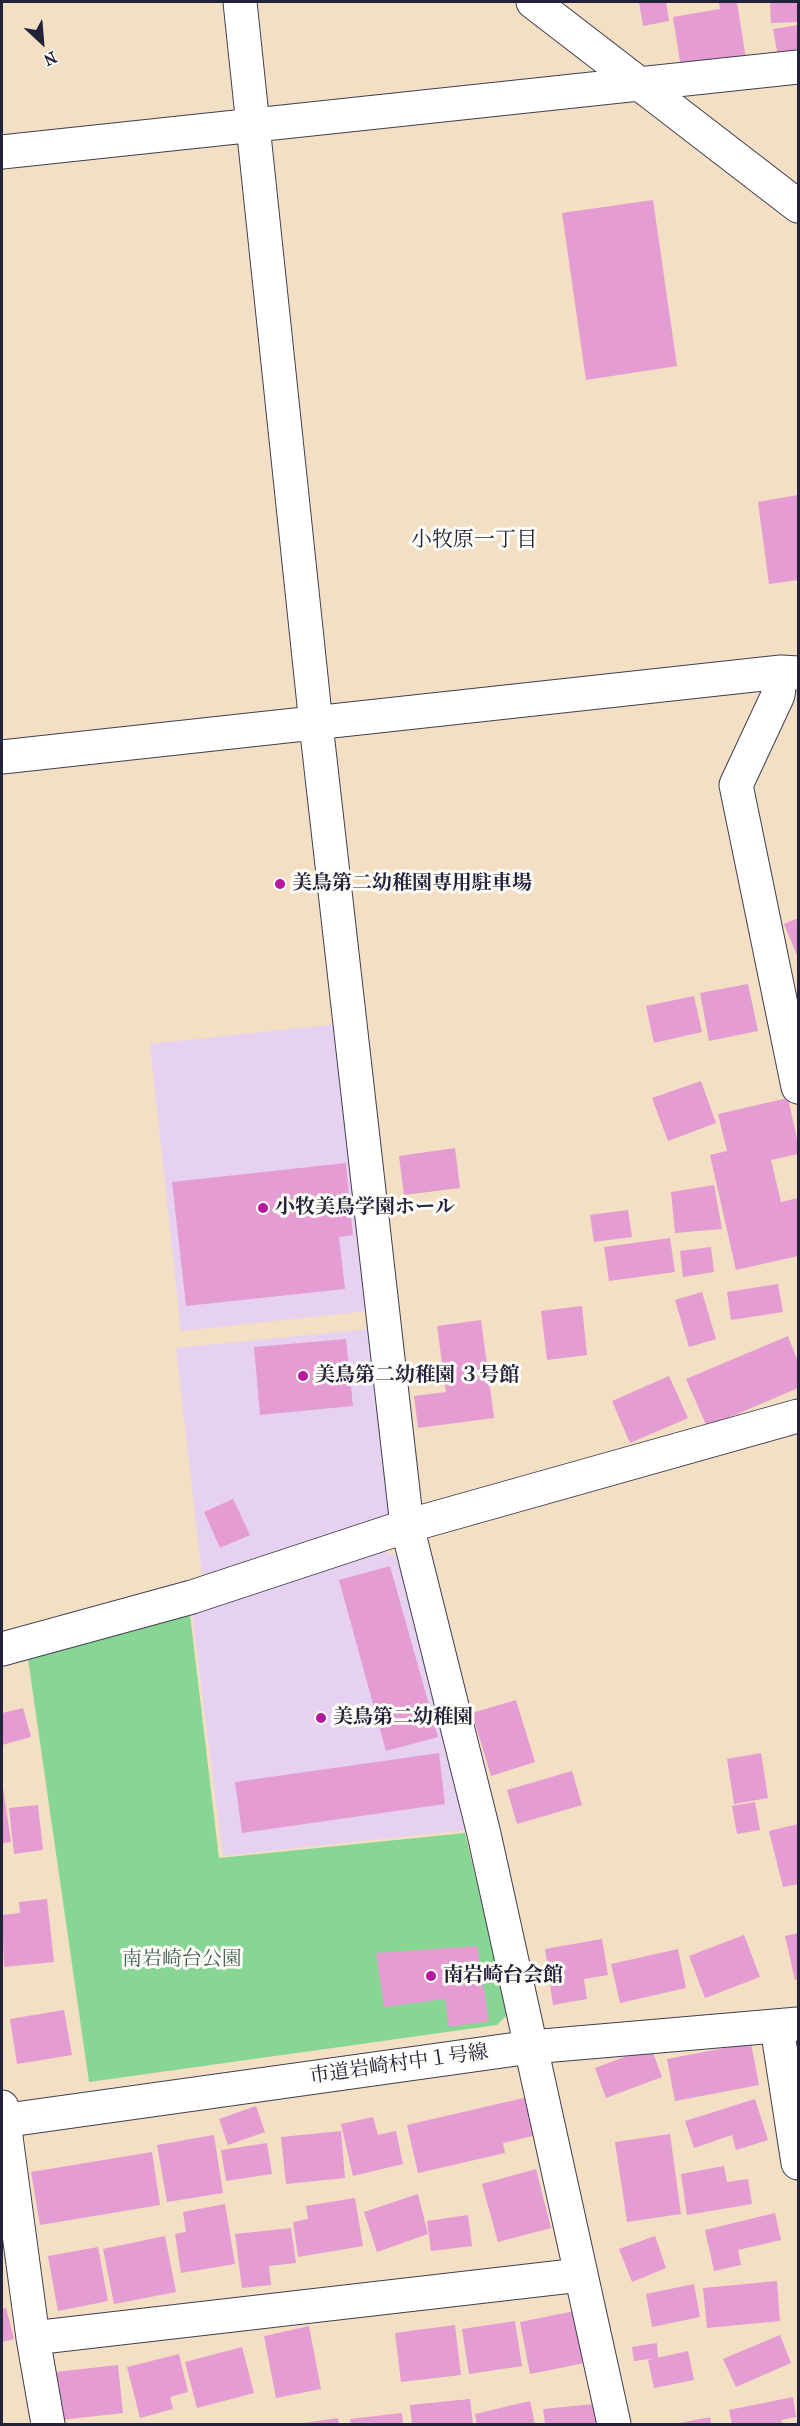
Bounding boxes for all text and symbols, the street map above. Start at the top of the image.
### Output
north arrow [12,12,72,72]
text: N [40,47,60,70]
district label: 小牧原一丁目 [411,528,537,554]
place label: 美鳥第二幼稚園専用駐車場 [292,872,532,896]
marker: 美鳥第二幼稚園専用駐車場 [273,877,287,891]
place label: 小牧美鳥学園ホール [275,1196,455,1220]
marker: 小牧美鳥学園ホール [256,1201,270,1215]
place label: 美鳥第二幼稚園 ３号館 [315,1364,519,1388]
marker: 美鳥第二幼稚園 ３号館 [296,1369,310,1383]
place label: 美鳥第二幼稚園 [333,1706,473,1730]
marker: 美鳥第二幼稚園 [314,1711,328,1725]
park label: 南岩崎台公園 [122,1948,242,1972]
place label: 南岩崎台会館 [443,1964,563,1988]
marker: 南岩崎台会館 [424,1969,438,1983]
street label: 市道岩崎村中１号線 [308,2041,490,2089]

